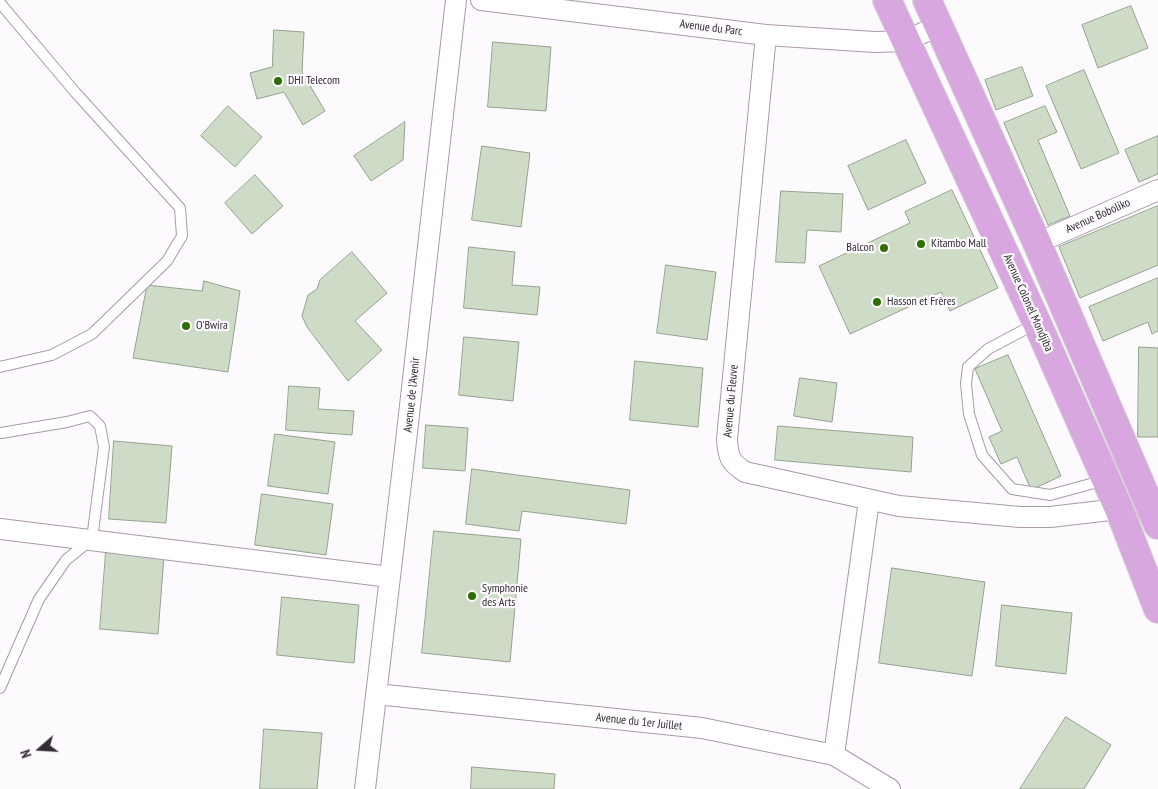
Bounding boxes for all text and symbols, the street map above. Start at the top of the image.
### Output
street label: Avenue du Parc [679,17,743,39]
place label: DHI Telecom [288,74,340,88]
marker: DHI Telecom [272,75,284,87]
street label: Avenue Boboliko [1063,195,1133,237]
place label: Kitambo Mall [931,237,986,251]
marker: Kitambo Mall [915,238,927,250]
place label: Balcon [846,241,874,255]
marker: Balcon [878,242,890,254]
street label: Avenue Colonel Mondjiba [1000,252,1056,354]
place label: Hasson et Frères [887,295,956,309]
marker: Hasson et Frères [871,296,883,308]
place label: O'Bwira [196,319,228,333]
marker: O'Bwira [180,320,192,332]
street label: Avenue de l'Avenir [401,357,423,433]
street label: Avenue du Fleuve [721,364,741,438]
place label: Symphonie des Arts [482,582,528,610]
marker: Symphonie des Arts [466,590,478,602]
street label: Avenue du 1er Juillet [595,710,683,734]
north arrow [15,724,65,774]
text: N [16,747,36,760]

